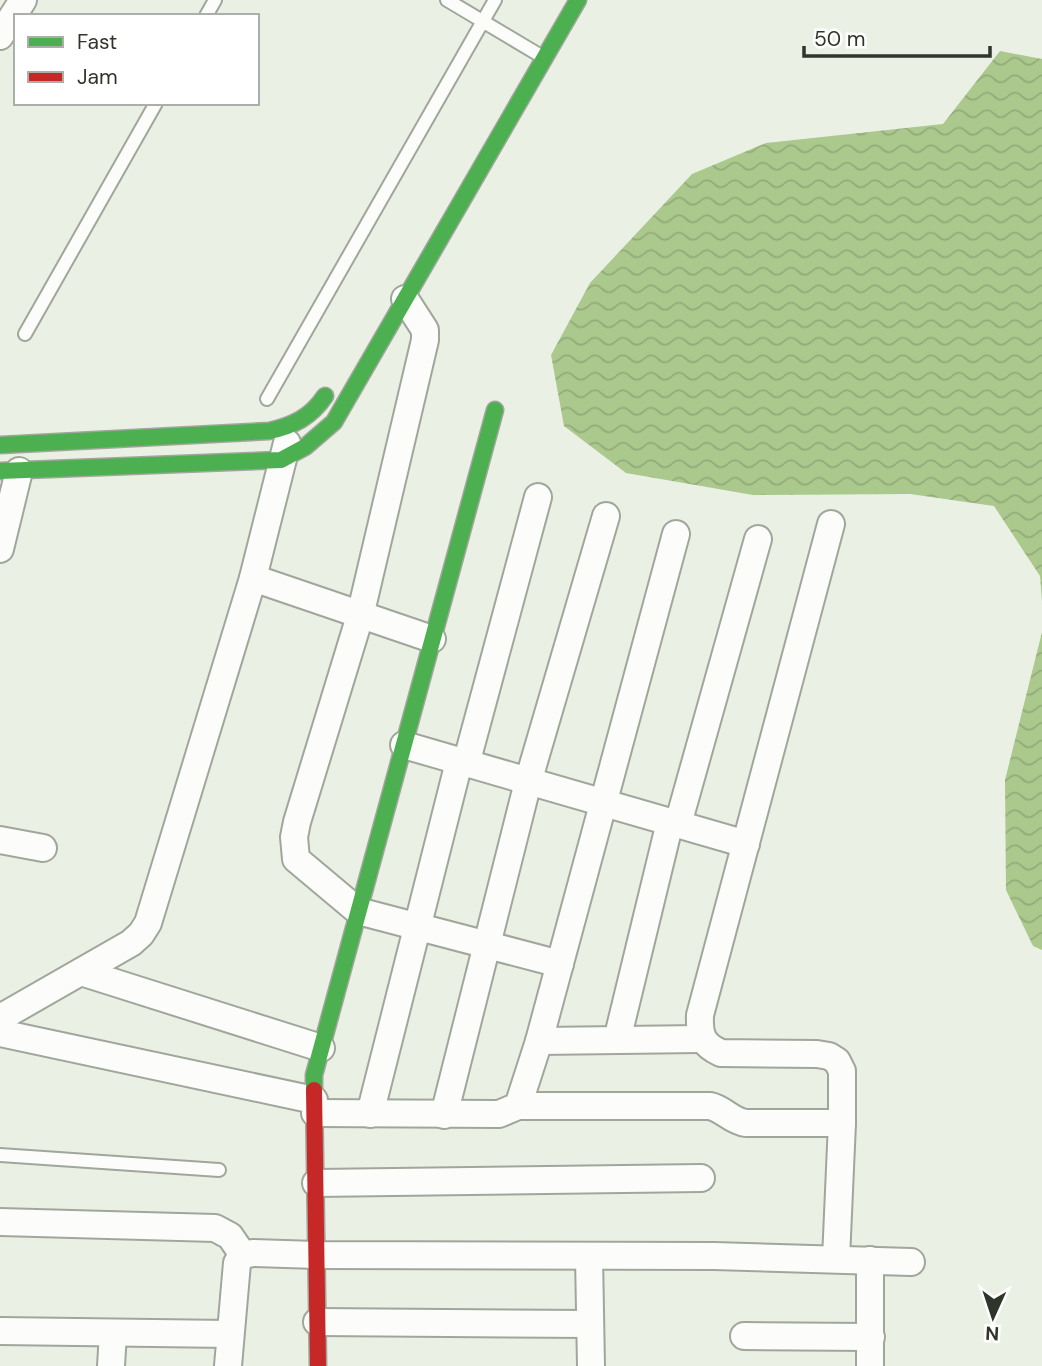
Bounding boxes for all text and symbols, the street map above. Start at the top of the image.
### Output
legend [14,14,259,105]
scale bar [804,14,990,58]
text: 50 m [814,25,865,53]
text: Fast [77,28,117,56]
text: Jam [77,63,118,91]
north arrow [958,1282,1028,1352]
text: N [985,1321,1000,1346]

